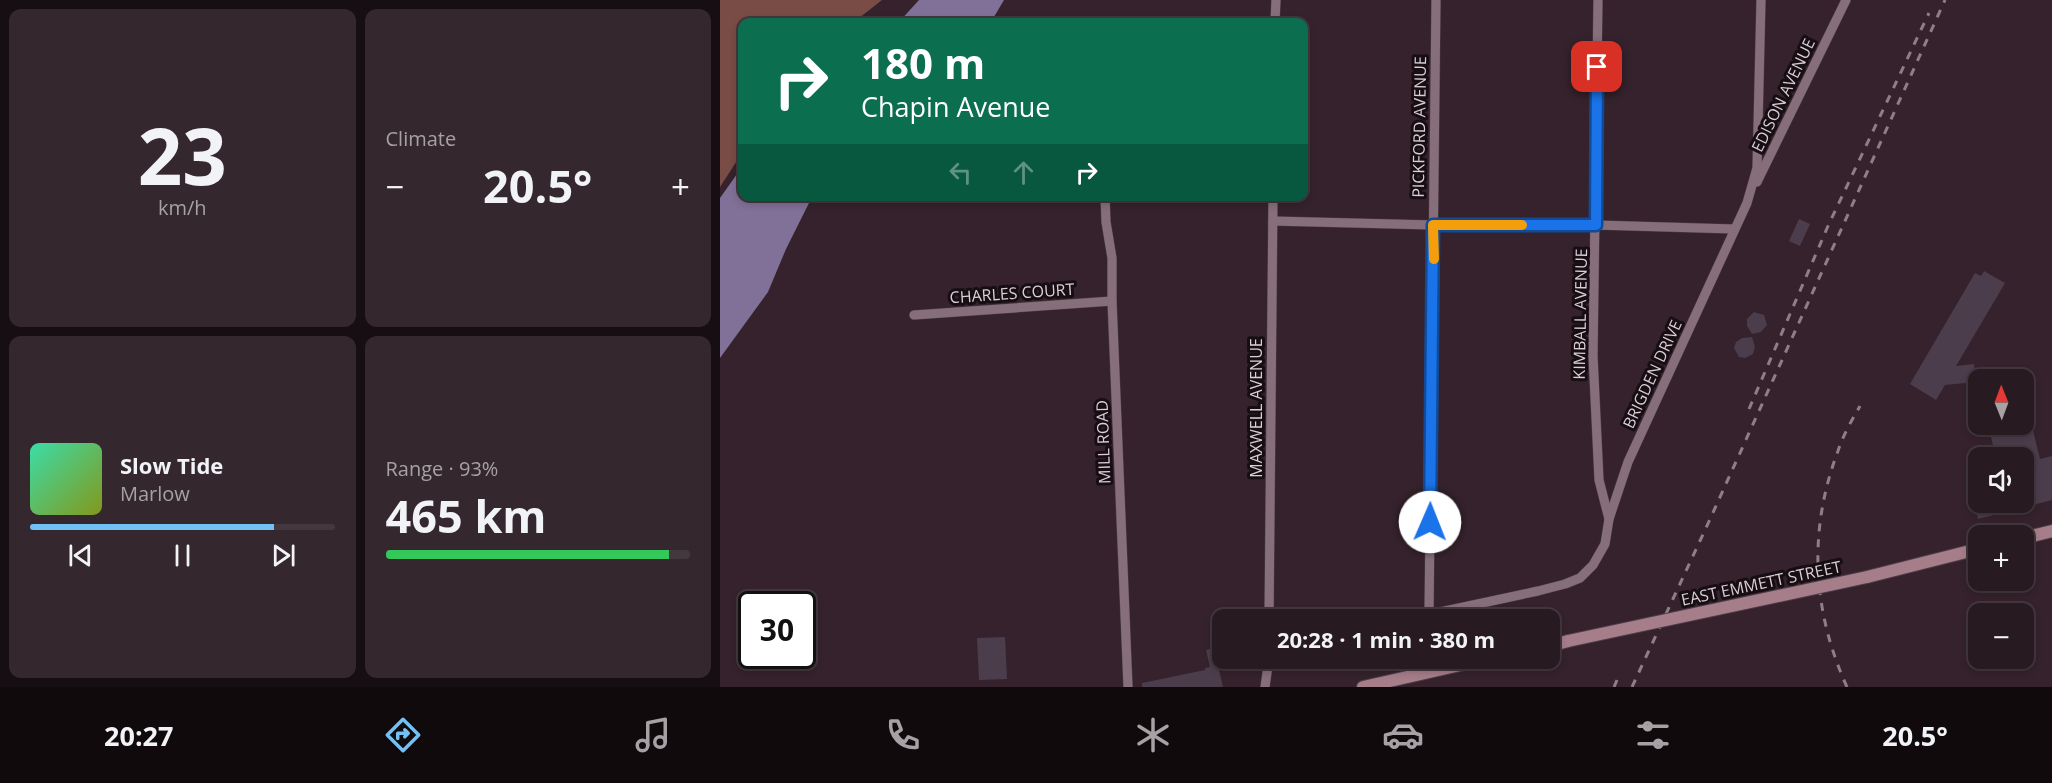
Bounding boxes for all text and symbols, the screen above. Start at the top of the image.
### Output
text: 180 m [861,34,985,91]
street label: EDISON AVENUE [1746,35,1820,155]
pin [1571,41,1622,92]
icon: right [762,42,840,120]
icon: arrive [1580,50,1613,83]
street label: PICKFORD AVENUE [1407,56,1431,198]
text: Chapin Avenue [861,88,1050,125]
text: 23 [138,102,227,208]
text: Climate [386,125,456,152]
text: 20.5° [483,155,592,216]
icon: left [944,156,977,189]
icon: ahead [1007,156,1040,189]
icon: right [1070,156,1103,189]
text: − [386,164,404,209]
text: + [671,164,690,209]
text: km/h [158,194,207,221]
street label: KIMBALL AVENUE [1568,248,1592,380]
street label: CHARLES COURT [949,278,1075,308]
street label: BRIGDEN DRIVE [1617,316,1687,432]
street label: MAXWELL AVENUE [1245,338,1267,478]
north arrow [1968,369,2034,435]
map controls [1968,369,2034,669]
street label: MILL ROAD [1091,400,1115,484]
button: sound [1968,447,2034,513]
text: Slow Tide [120,450,223,480]
text: Range · 93% [386,455,498,482]
text: Marlow [120,480,190,507]
text: 465 km [386,485,546,546]
position arrow [1398,490,1462,554]
button: + [1968,525,2034,591]
icon: previous [64,539,97,572]
icon: pause [166,539,199,572]
icon: next [267,539,300,572]
street label: EAST EMMETT STREET [1679,555,1843,611]
speed limit sign: 30 [738,591,816,669]
button: − [1968,603,2034,669]
text: 20:28 · 1 min · 380 m [1277,624,1495,654]
icon: directions [382,714,424,756]
icon: music [632,714,674,756]
icon: phone [882,714,924,756]
icon: climate [1132,714,1174,756]
icon: car [1382,714,1424,756]
icon: filters [1632,714,1674,756]
text: 20:27 [104,717,174,754]
text: 20.5° [1882,717,1948,754]

